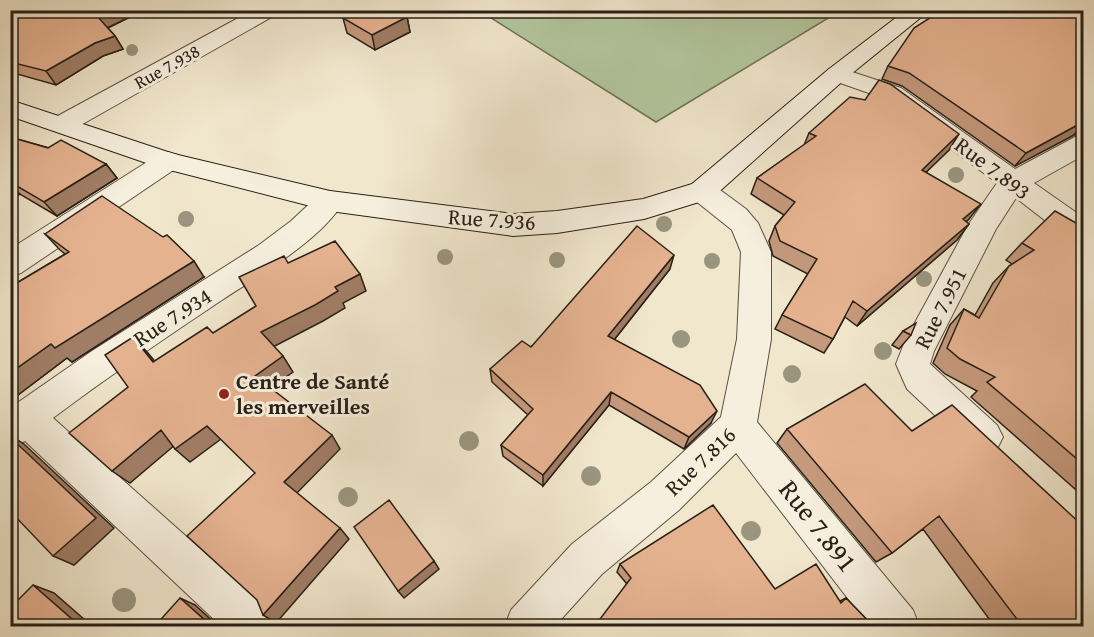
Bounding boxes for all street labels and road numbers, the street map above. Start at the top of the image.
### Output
street label: Rue 7.938 [129,37,205,96]
street label: Rue 7.893 [948,129,1038,207]
street label: Rue 7.936 [447,200,537,238]
street label: Rue 7.951 [906,262,974,354]
street label: Rue 7.934 [127,280,217,354]
street label: Rue 7.816 [657,419,743,503]
street label: Rue 7.891 [770,471,868,580]

